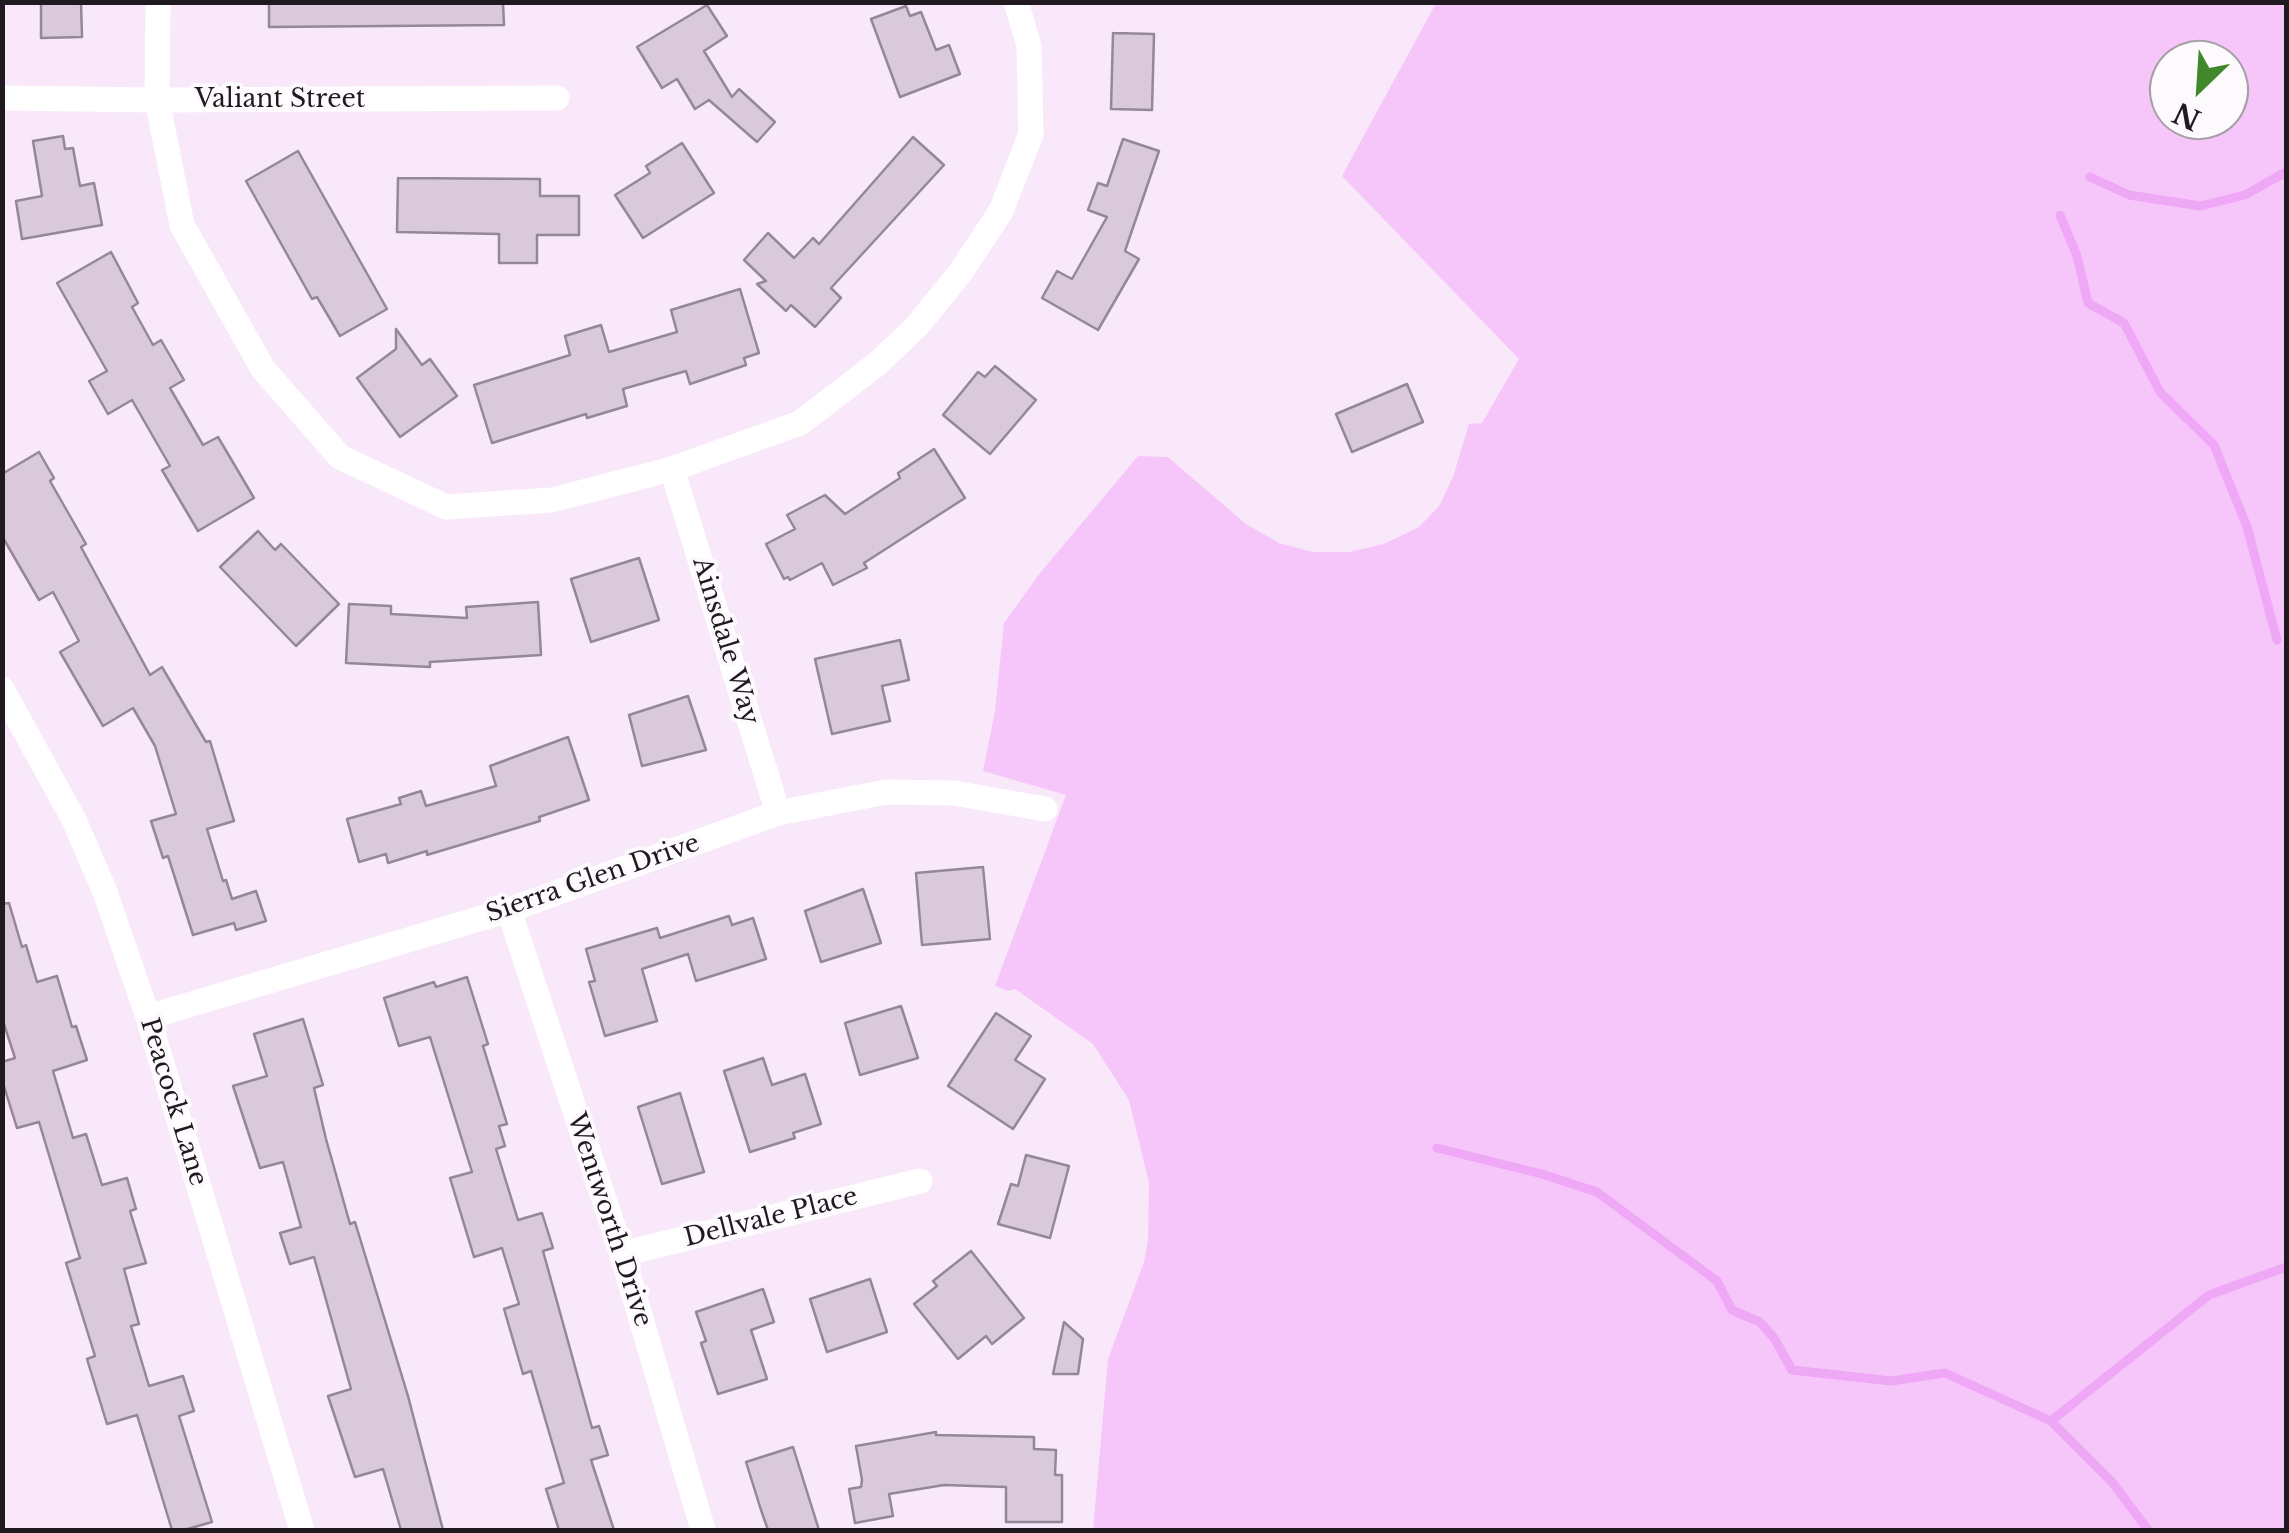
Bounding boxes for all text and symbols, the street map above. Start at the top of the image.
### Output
north arrow [2149,40,2249,140]
street label: Valiant Street [195,85,365,115]
text: N [2168,94,2206,137]
street label: Ainsdale Way [685,554,765,728]
street label: Sierra Glen Drive [482,828,704,930]
street label: Peacock Lane [133,1014,213,1190]
street label: Wentworth Drive [560,1109,658,1331]
street label: Dellvale Place [681,1182,861,1254]

